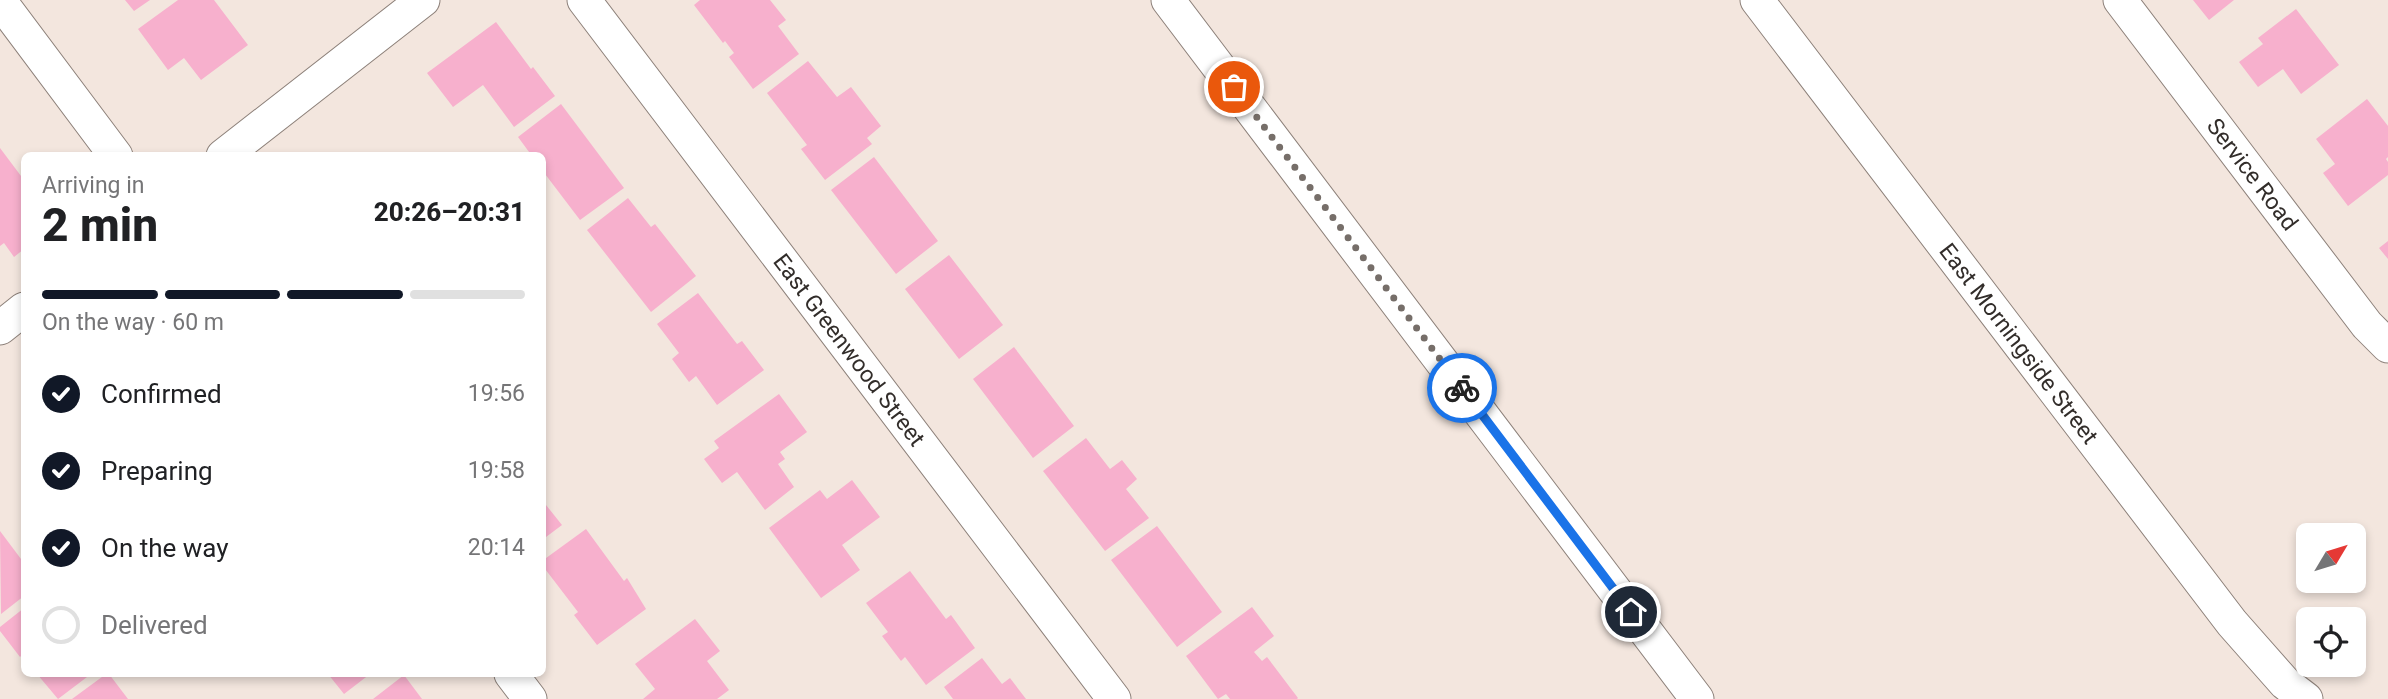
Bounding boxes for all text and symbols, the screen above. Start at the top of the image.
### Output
pin [1204,57,1264,117]
icon: bag [1215,68,1253,106]
street label: Service Road [2201,113,2303,236]
text: Arriving in [42,172,145,199]
text: 20:26–20:31 [374,197,525,227]
text: 2 min [42,198,158,252]
street label: East Morningside Street [1934,238,2103,449]
street label: East Greenwood Street [767,249,930,452]
text: On the way · 60 m [42,309,224,336]
courier [1427,353,1497,423]
icon: bike [1443,369,1481,407]
icon: check [42,375,80,413]
text: Confirmed [101,379,222,409]
text: 19:56 [468,380,525,407]
icon: check [42,452,80,490]
text: Preparing [101,456,213,486]
text: 19:58 [468,457,525,484]
north arrow [2296,523,2366,593]
map controls [2296,523,2366,677]
icon: check [42,529,80,567]
text: On the way [101,533,229,563]
text: 20:14 [468,534,525,561]
pin [1601,582,1661,642]
icon: home [1612,593,1650,631]
button: locate [2296,607,2366,677]
text: Delivered [101,610,208,640]

